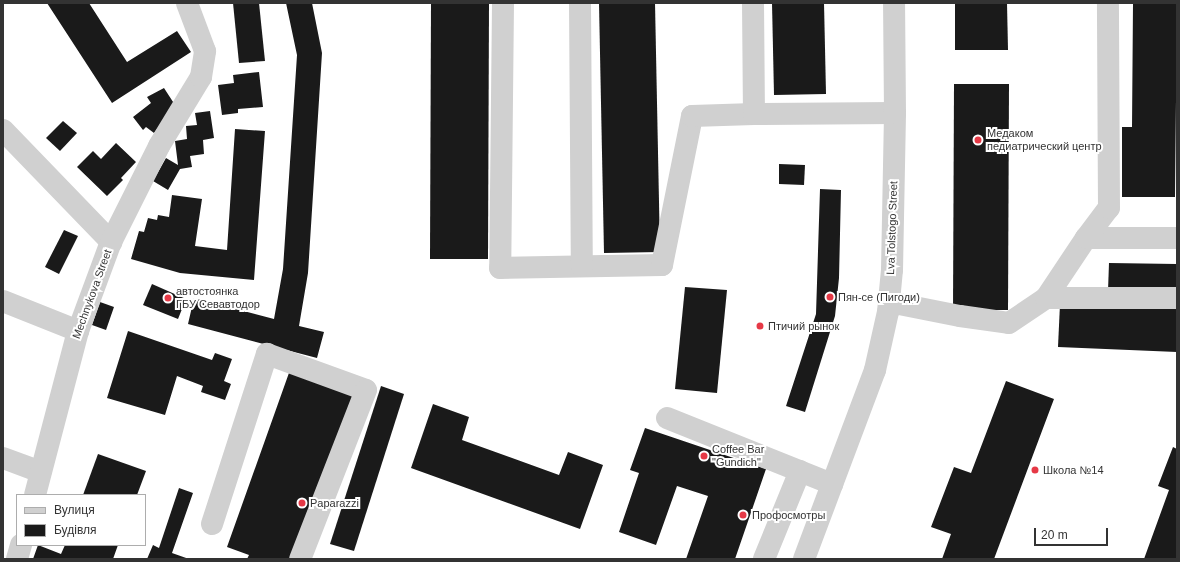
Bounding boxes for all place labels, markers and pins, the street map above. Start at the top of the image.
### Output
place label: Медаком педиатрический центр [987,127,1102,153]
marker: Медаком педиатрический центр [972,134,984,146]
place label: автостоянка ГБУ Севавтодор [176,285,260,311]
place label: Пян-се (Пигоди) [838,290,920,304]
marker: Пян-се (Пигоди) [825,292,835,302]
marker: автостоянка ГБУ Севавтодор [163,293,173,303]
place label: Птичий рынок [768,319,839,333]
marker: Птичий рынок [755,321,765,331]
place label: Coffee Bar "Gundich" [712,443,764,469]
marker: Coffee Bar "Gundich" [699,451,709,461]
place label: Школа №14 [1043,463,1104,477]
marker: Школа №14 [1030,465,1040,475]
place label: Paparazzi [310,496,359,510]
marker: Paparazzi [297,498,307,508]
place label: Профосмотры [752,508,825,522]
marker: Профосмотры [737,509,749,521]

